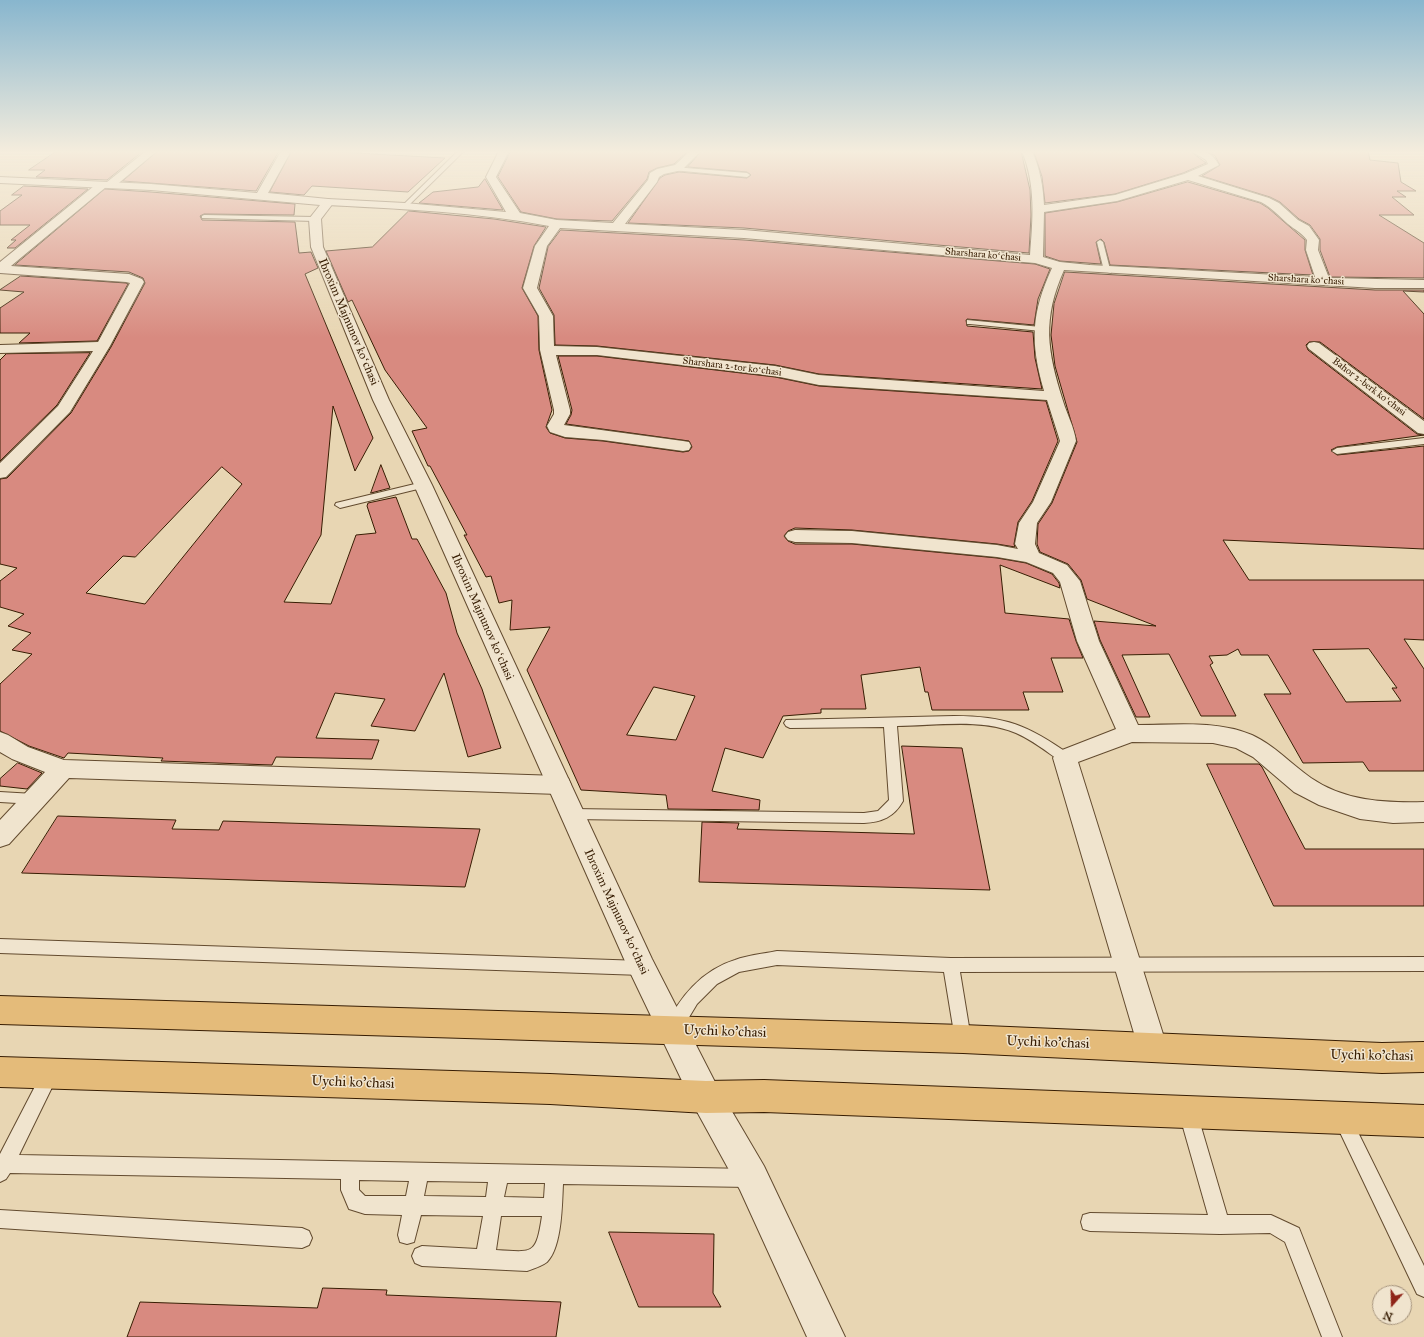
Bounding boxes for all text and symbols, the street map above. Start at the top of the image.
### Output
street label: Sharshara koʻchasi [945,246,1021,264]
street label: Ibroxim Majnunov koʻchasi [315,256,381,388]
street label: Sharshara koʻchasi [1268,272,1344,288]
street label: Sharshara 2-tor koʻchasi [682,355,782,379]
street label: Bahor 2-berk koʻchasi [1330,355,1408,419]
street label: Ibroxim Majnunov koʻchasi [448,552,516,682]
street label: Ibroxim Majnunov koʻchasi [581,847,651,977]
street label: Uychi ko'chasi [683,1022,767,1042]
street label: Uychi ko'chasi [1006,1033,1090,1053]
street label: Uychi ko'chasi [1330,1047,1414,1065]
street label: Uychi ko'chasi [311,1073,395,1093]
north arrow [1372,1285,1412,1325]
text: N [1381,1308,1395,1324]

